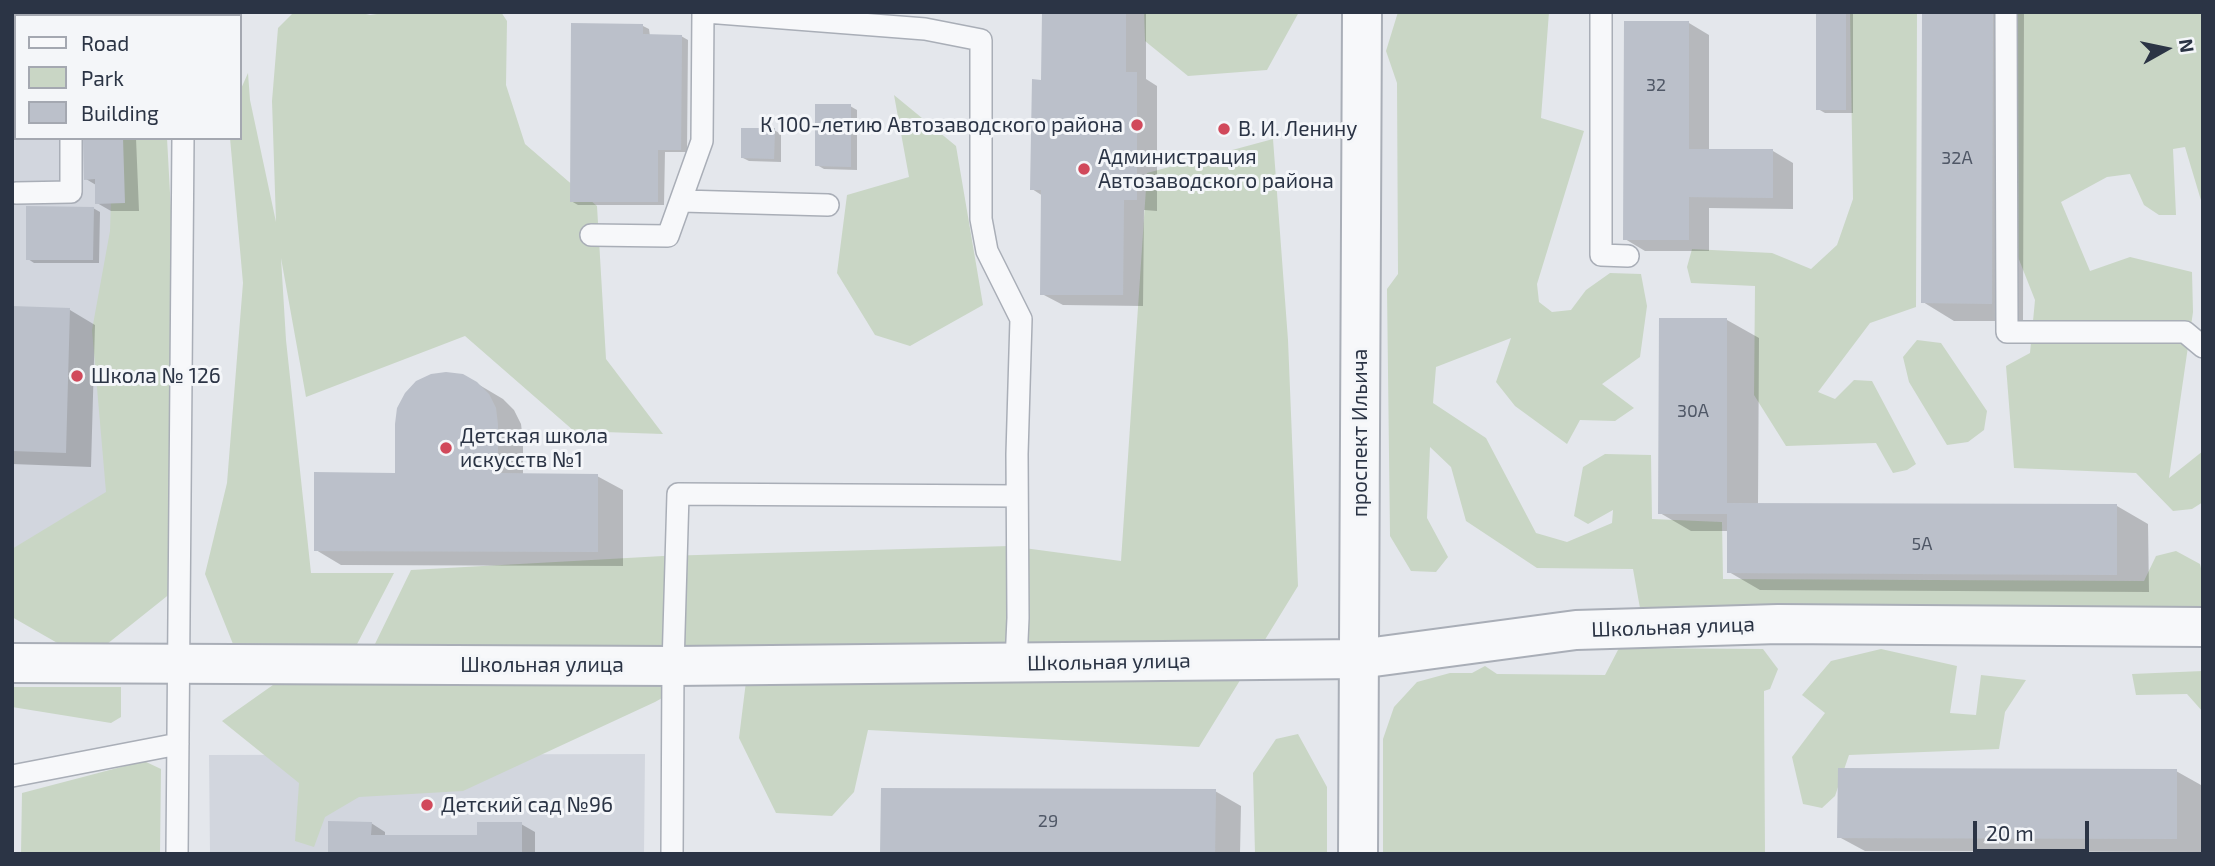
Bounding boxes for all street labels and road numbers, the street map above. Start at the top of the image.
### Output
street label: проспект Ильича [1347,349,1373,517]
street label: Школьная улица [1591,612,1755,642]
street label: Школьная улица [1027,648,1191,676]
street label: Школьная улица [460,652,624,678]

